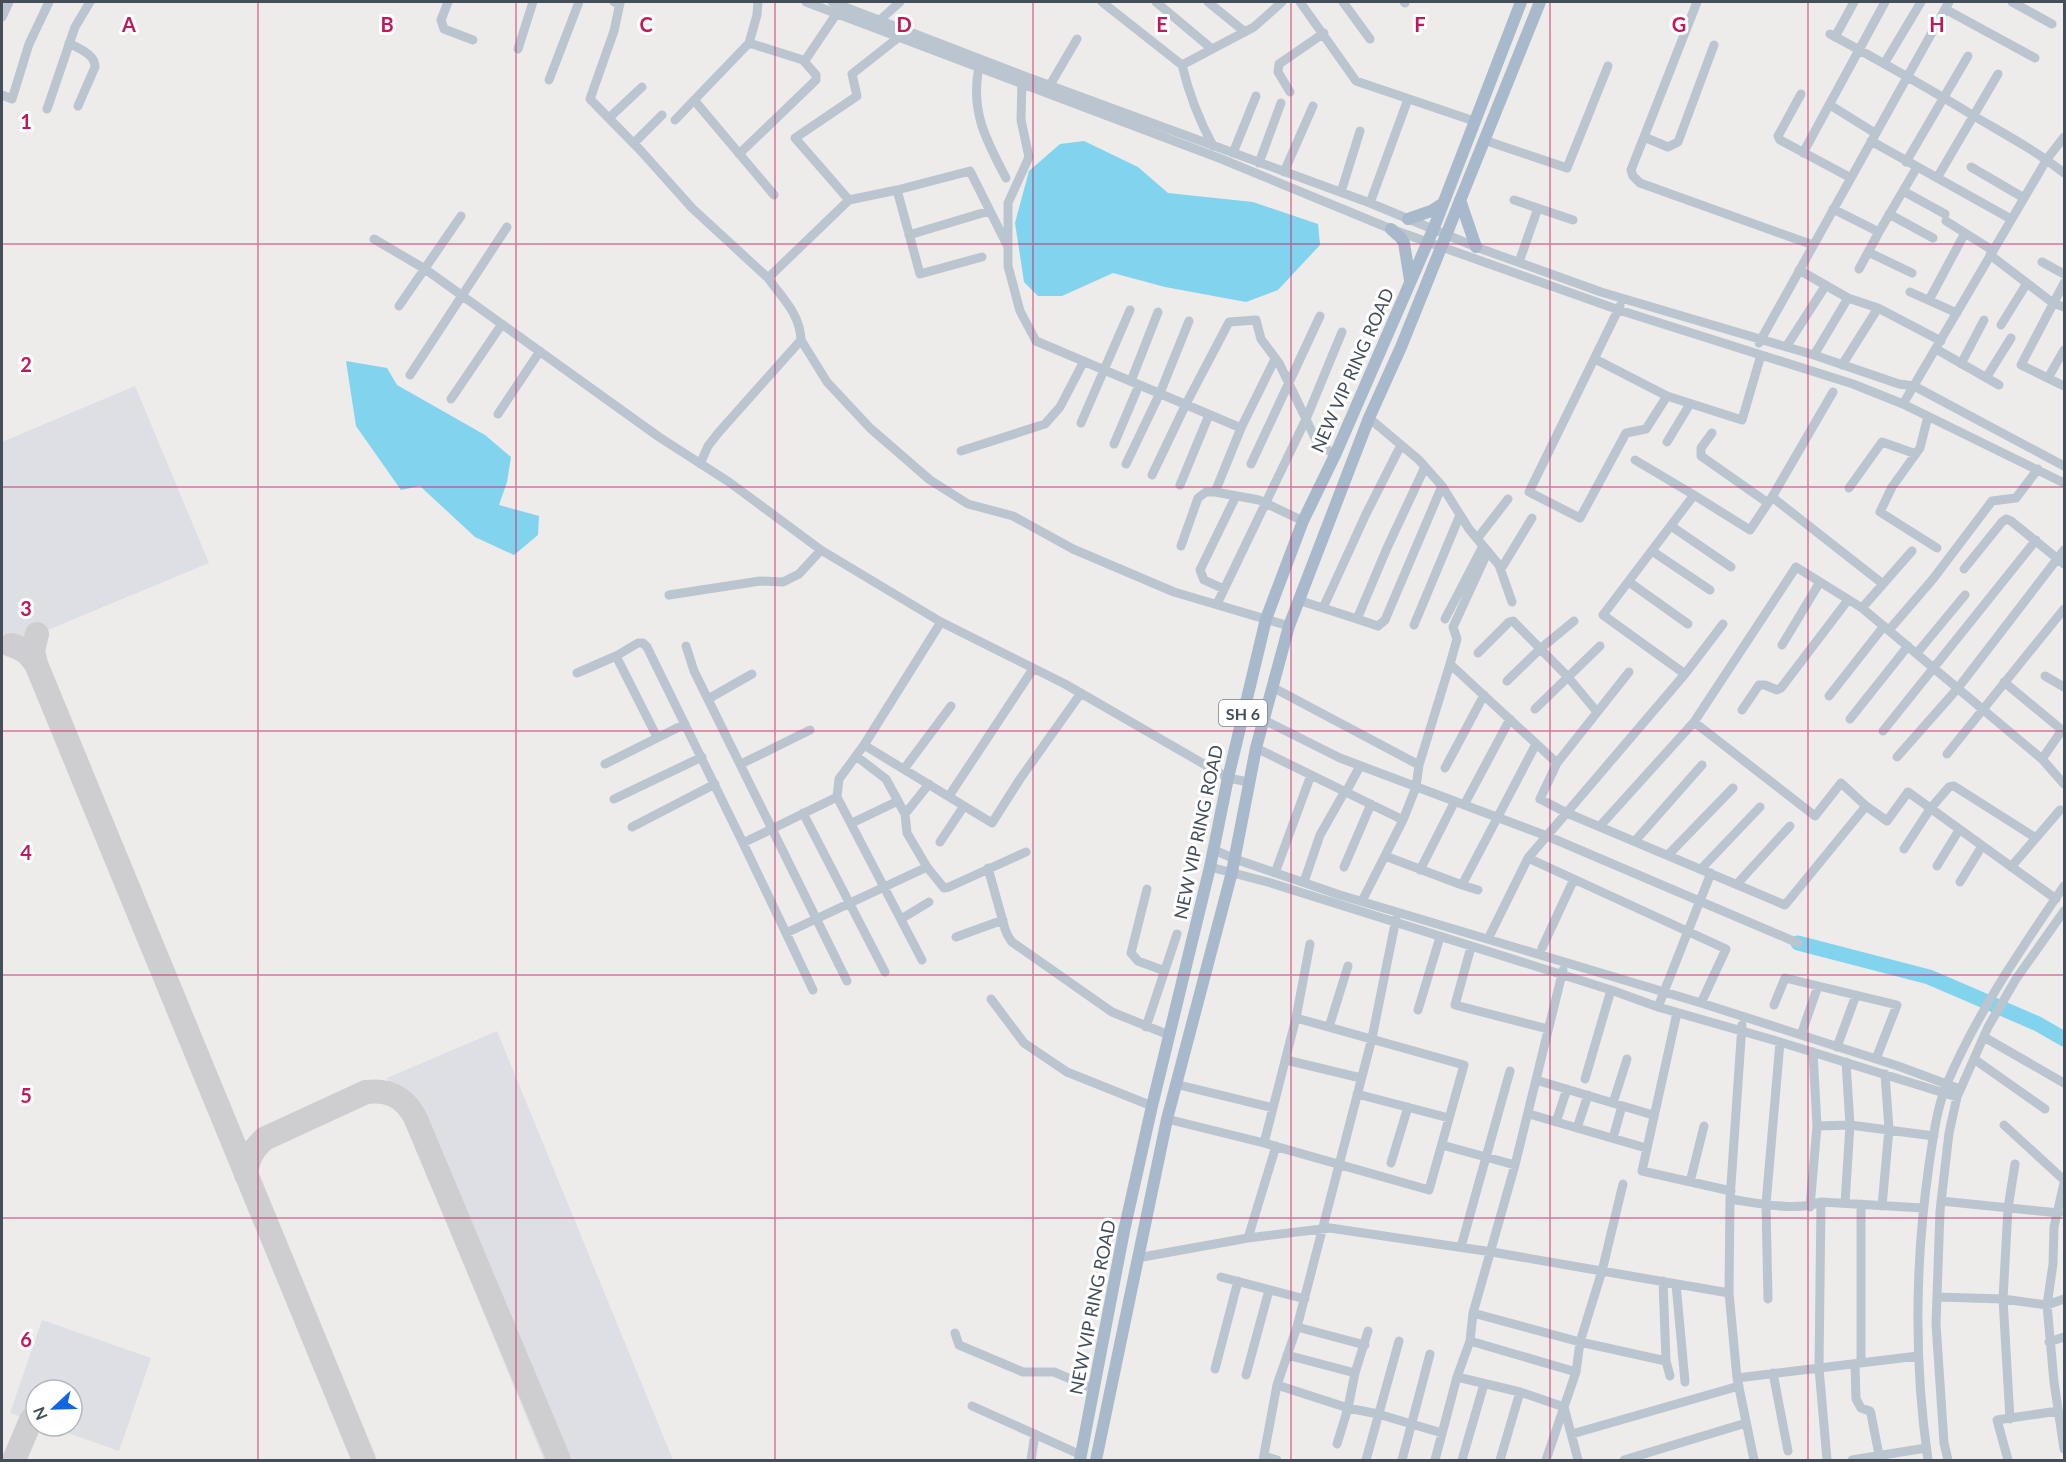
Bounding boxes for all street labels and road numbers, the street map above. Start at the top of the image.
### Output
street label: NEW VIP RING ROAD [1306,284,1398,456]
road number: SH 6 [1219,700,1267,726]
street label: NEW VIP RING ROAD [1169,743,1227,921]
street label: NEW VIP RING ROAD [1064,1218,1120,1396]

